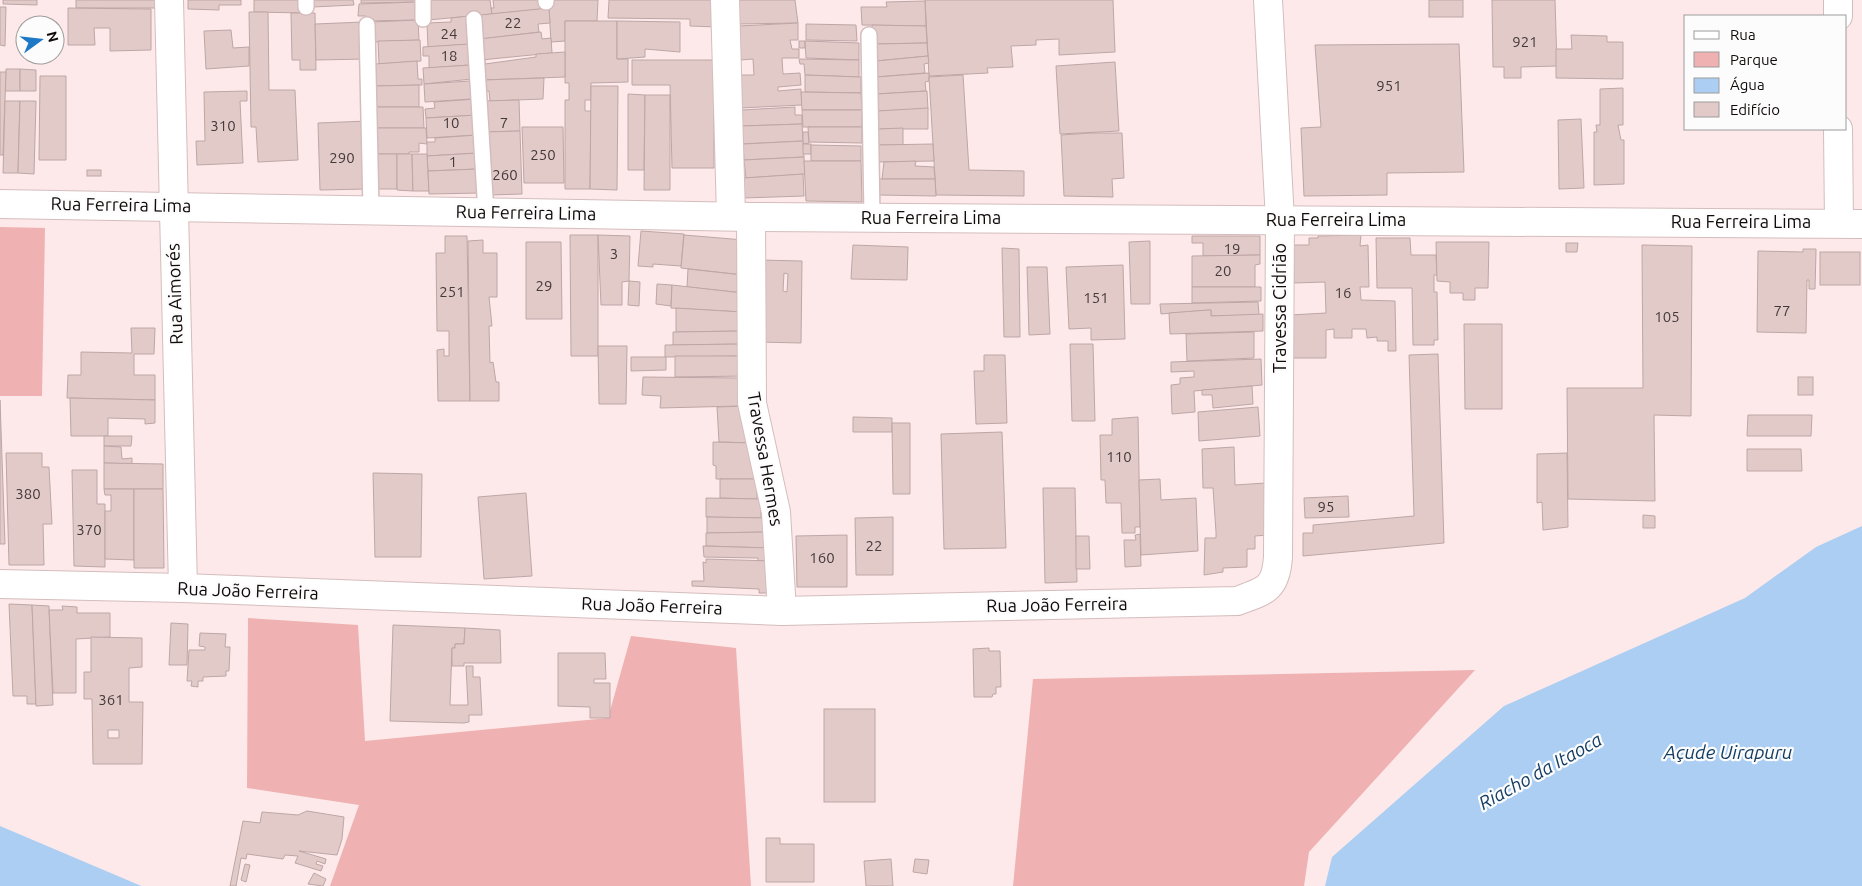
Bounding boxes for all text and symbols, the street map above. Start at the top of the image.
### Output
house number: 22 [505,14,521,31]
north arrow [15,15,65,65]
legend [1684,15,1847,130]
house number: 24 [441,25,457,42]
text: Rua [1730,26,1756,43]
text: N [43,30,62,44]
house number: 921 [1512,33,1538,50]
house number: 18 [441,47,457,64]
text: Parque [1730,51,1778,68]
text: Água [1730,76,1765,93]
house number: 951 [1376,77,1402,94]
text: Edifício [1730,101,1780,118]
house number: 10 [443,114,459,131]
house number: 7 [500,114,508,131]
house number: 310 [210,117,236,134]
house number: 250 [530,146,556,163]
house number: 290 [329,149,355,166]
house number: 1 [449,153,457,170]
house number: 260 [492,166,518,183]
street label: Rua Ferreira Lima [51,193,192,215]
street label: Rua Ferreira Lima [456,201,597,223]
street label: Rua Ferreira Lima [861,207,1001,227]
street label: Rua Ferreira Lima [1266,209,1406,229]
street label: Rua Ferreira Lima [1671,211,1811,231]
house number: 19 [1224,240,1240,257]
street label: Rua Aimorés [162,243,186,345]
street label: Travessa Cidrião [1269,243,1289,373]
house number: 3 [610,245,618,262]
house number: 20 [1215,262,1231,279]
house number: 29 [536,277,552,294]
house number: 251 [439,283,465,300]
house number: 16 [1335,284,1351,301]
house number: 151 [1083,289,1109,306]
house number: 77 [1774,302,1790,319]
house number: 105 [1654,308,1680,325]
street label: Travessa Hermes [744,390,788,528]
house number: 110 [1106,448,1132,465]
house number: 380 [15,485,41,502]
house number: 95 [1318,498,1334,515]
house number: 370 [76,521,102,538]
house number: 22 [866,537,882,554]
house number: 160 [809,549,835,566]
street label: Rua João Ferreira [177,578,319,602]
street label: Rua João Ferreira [581,593,723,617]
street label: Rua João Ferreira [986,593,1128,615]
house number: 361 [98,691,124,708]
water label: Riacho da Itaoca [1474,728,1606,814]
water label: Açude Uirapuru [1663,741,1792,763]

